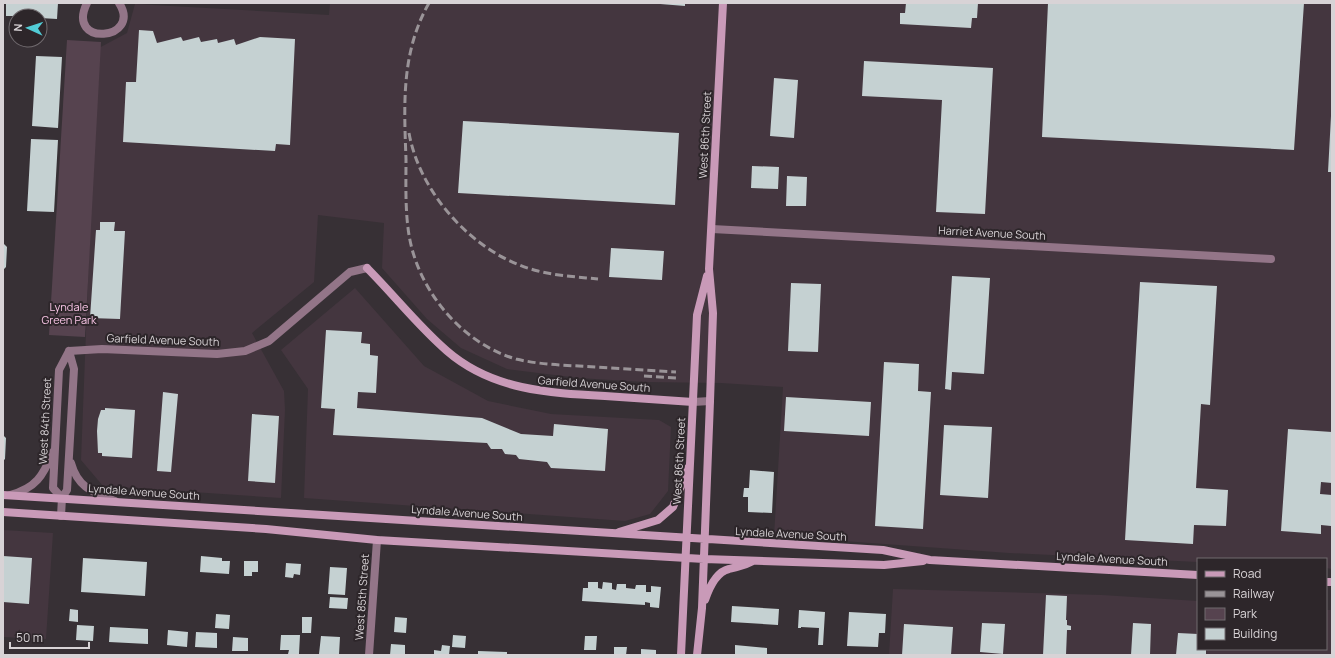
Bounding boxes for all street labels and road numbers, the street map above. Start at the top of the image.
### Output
street label: West 86th Street [695,91,714,179]
street label: Harriet Avenue South [938,222,1046,243]
street label: Garfield Avenue South [106,330,220,349]
street label: Garfield Avenue South [537,372,651,395]
street label: West 84th Street [35,377,54,465]
street label: West 86th Street [669,417,688,505]
street label: Lyndale Avenue South [88,480,200,503]
street label: Lyndale Avenue South [411,501,523,524]
street label: Lyndale Avenue South [735,523,847,544]
street label: Lyndale Avenue South [1056,548,1168,569]
street label: West 85th Street [351,553,372,641]

